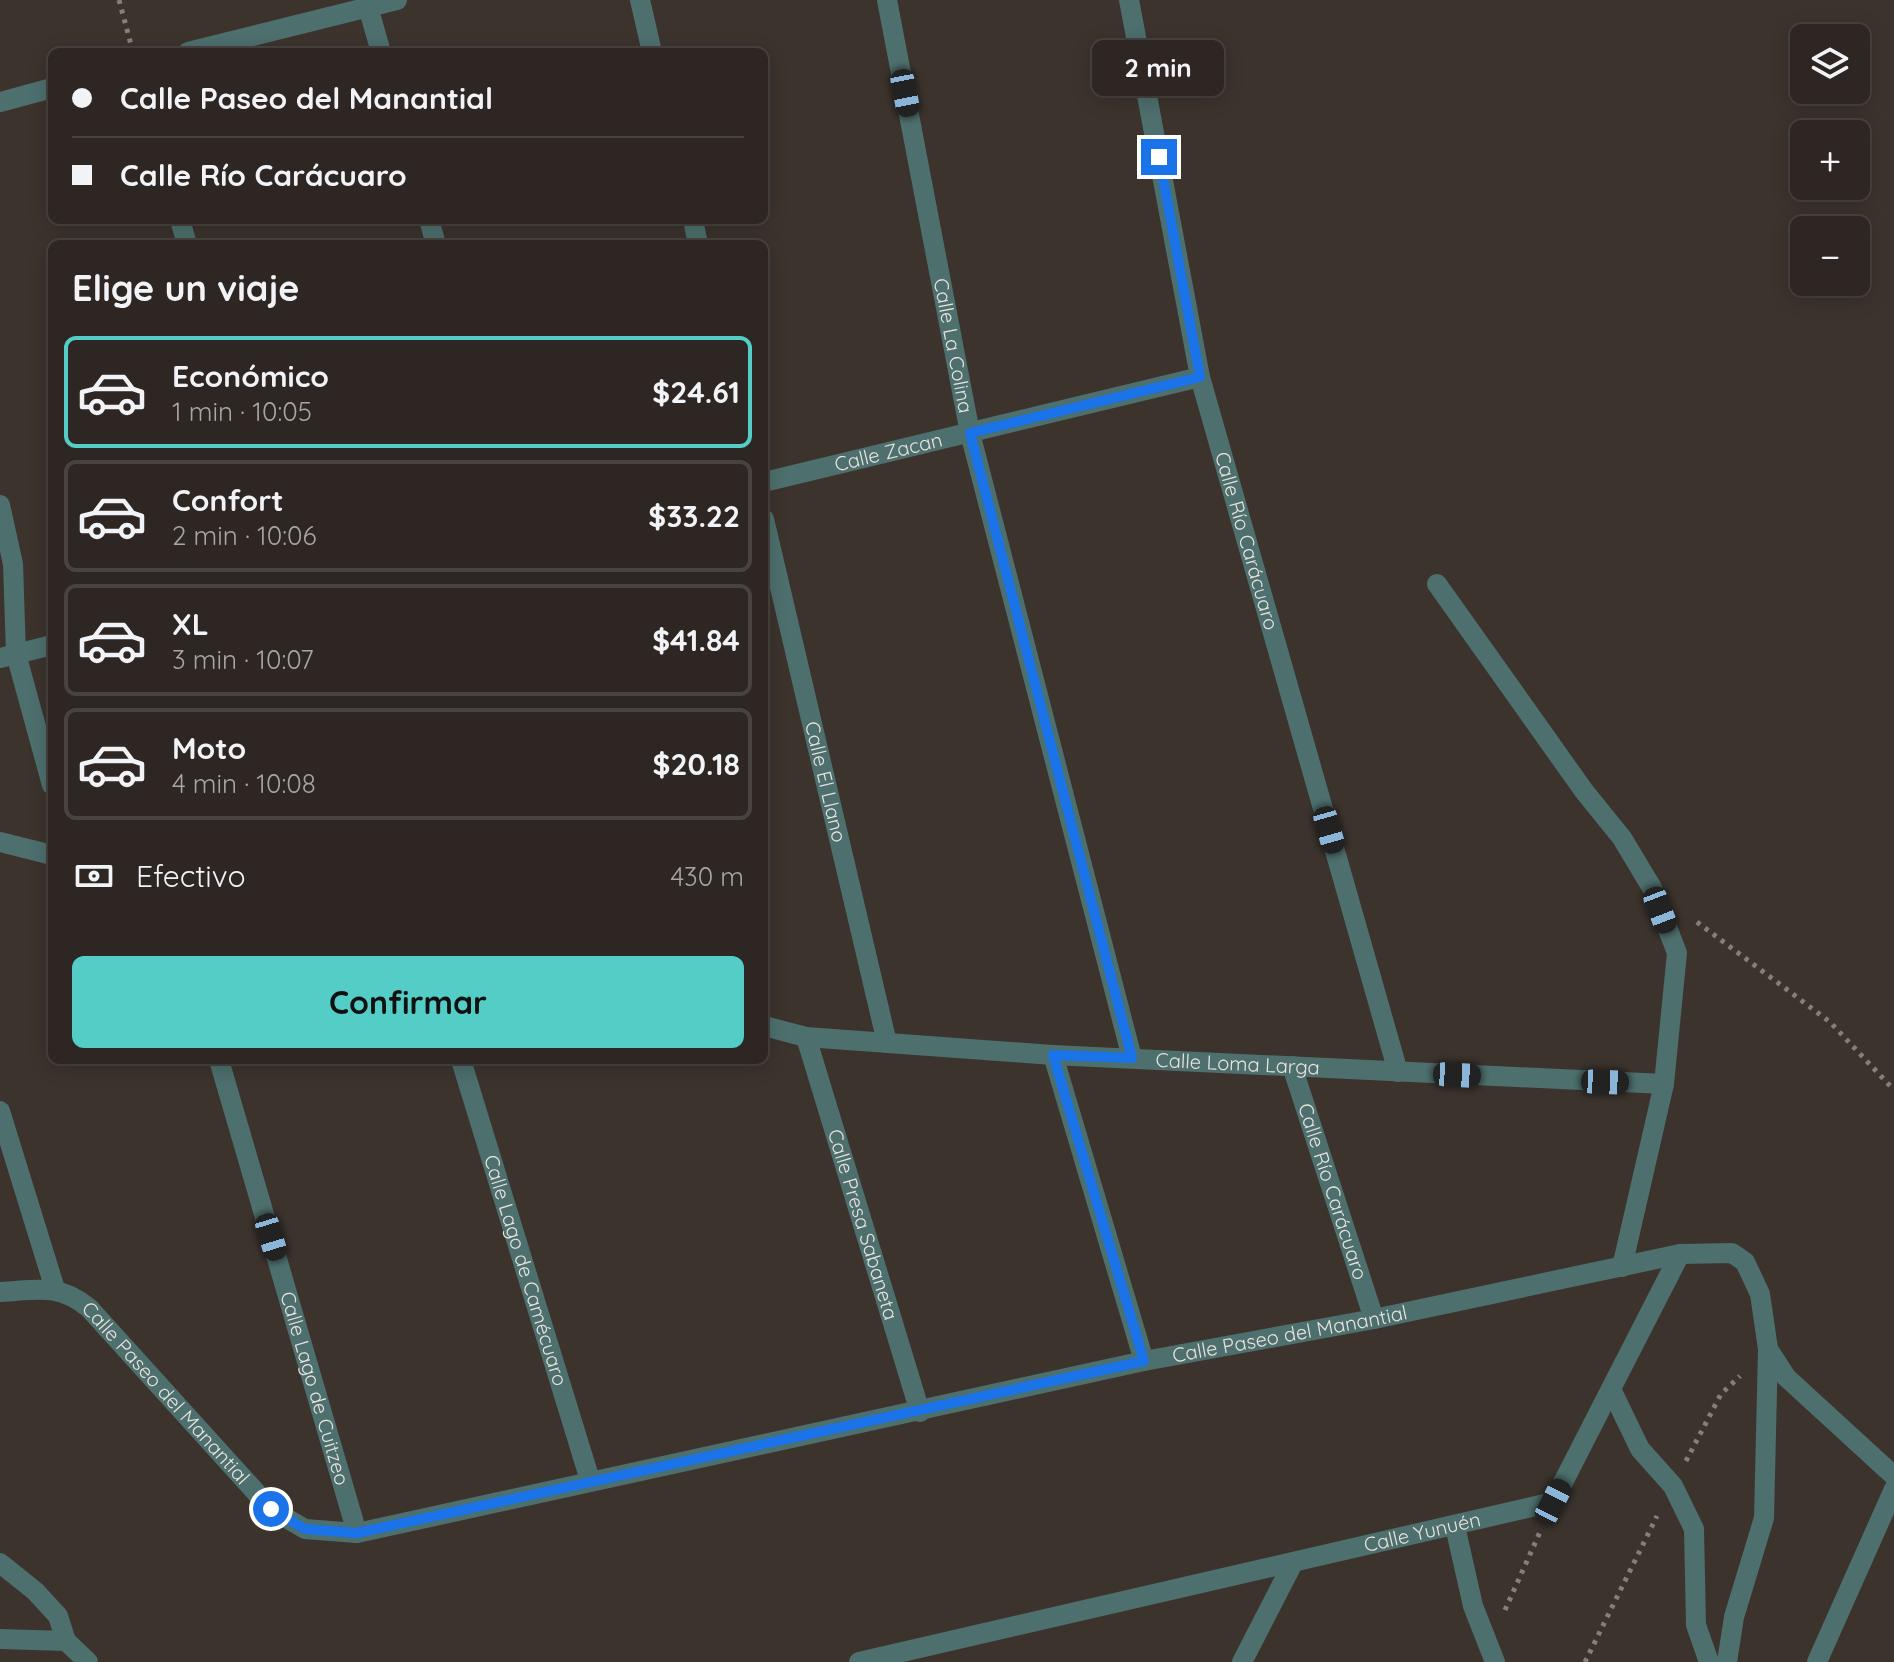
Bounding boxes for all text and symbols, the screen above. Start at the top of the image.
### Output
map controls [1790,24,1870,296]
button: layers [1790,24,1870,104]
callout: 2 min [1093,41,1225,97]
text: 2 min [1124,51,1192,84]
car [889,67,921,119]
text: Calle Paseo del Manantial [120,79,493,117]
button: + [1790,120,1870,200]
route end [1141,139,1177,175]
text: Calle Río Carácuaro [120,156,407,194]
button: − [1790,216,1870,296]
text: Elige un viaje [72,265,300,310]
street label: Calle La Colina [929,276,979,415]
icon: car [76,356,148,428]
text: Económico [172,357,329,395]
text: $24.61 [652,373,740,411]
text: 1 min · 10:05 [172,395,312,428]
street label: Calle Zacan [832,427,945,477]
street label: Calle Río Carácuaro [1210,449,1284,633]
icon: car [76,480,148,552]
text: Confort [172,481,284,519]
text: $33.22 [648,497,740,535]
text: 2 min · 10:06 [172,519,316,552]
icon: car [76,604,148,676]
text: XL [172,605,209,643]
text: $41.84 [652,621,740,659]
text: 3 min · 10:07 [172,643,314,676]
street label: Calle El Llano [800,719,852,845]
icon: car [76,728,148,800]
text: Moto [172,729,246,767]
text: $20.18 [653,745,740,783]
text: 4 min · 10:08 [172,767,316,800]
car [1311,804,1347,856]
icon: cash [72,854,116,898]
text: Efectivo [136,857,246,895]
text: 430 m [670,860,744,893]
car [1640,883,1680,937]
button: Confirmar [72,956,744,1048]
street label: Calle Loma Larga [1155,1047,1320,1080]
car [1432,1062,1482,1088]
car [1581,1069,1629,1095]
street label: Calle Río Carácuaro [1293,1100,1373,1283]
street label: Calle Presa Sabaneta [823,1126,904,1323]
street label: Calle Lago de Camécuaro [479,1152,573,1389]
car [253,1211,289,1263]
street label: Calle Lago de Cuitzeo [275,1288,355,1488]
street label: Calle Paseo del Manantial [77,1296,255,1489]
street label: Calle Paseo del Manantial [1170,1299,1409,1368]
car [1531,1475,1575,1529]
route start [253,1491,289,1527]
street label: Calle Yunuén [1361,1506,1483,1557]

